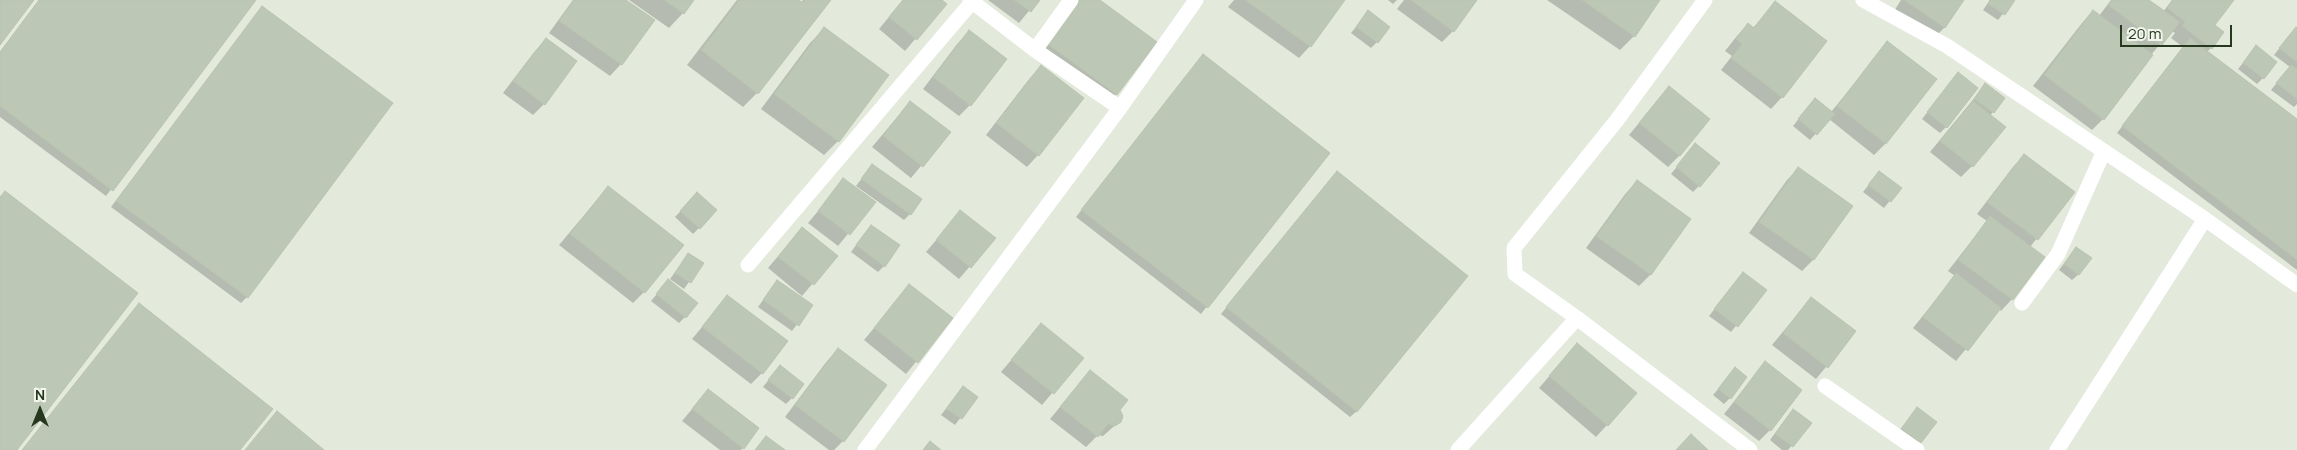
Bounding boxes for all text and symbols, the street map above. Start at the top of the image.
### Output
scale bar [2122,15,2234,47]
text: 20 m [2128,23,2161,44]
north arrow [15,385,65,435]
text: N [35,385,45,404]

